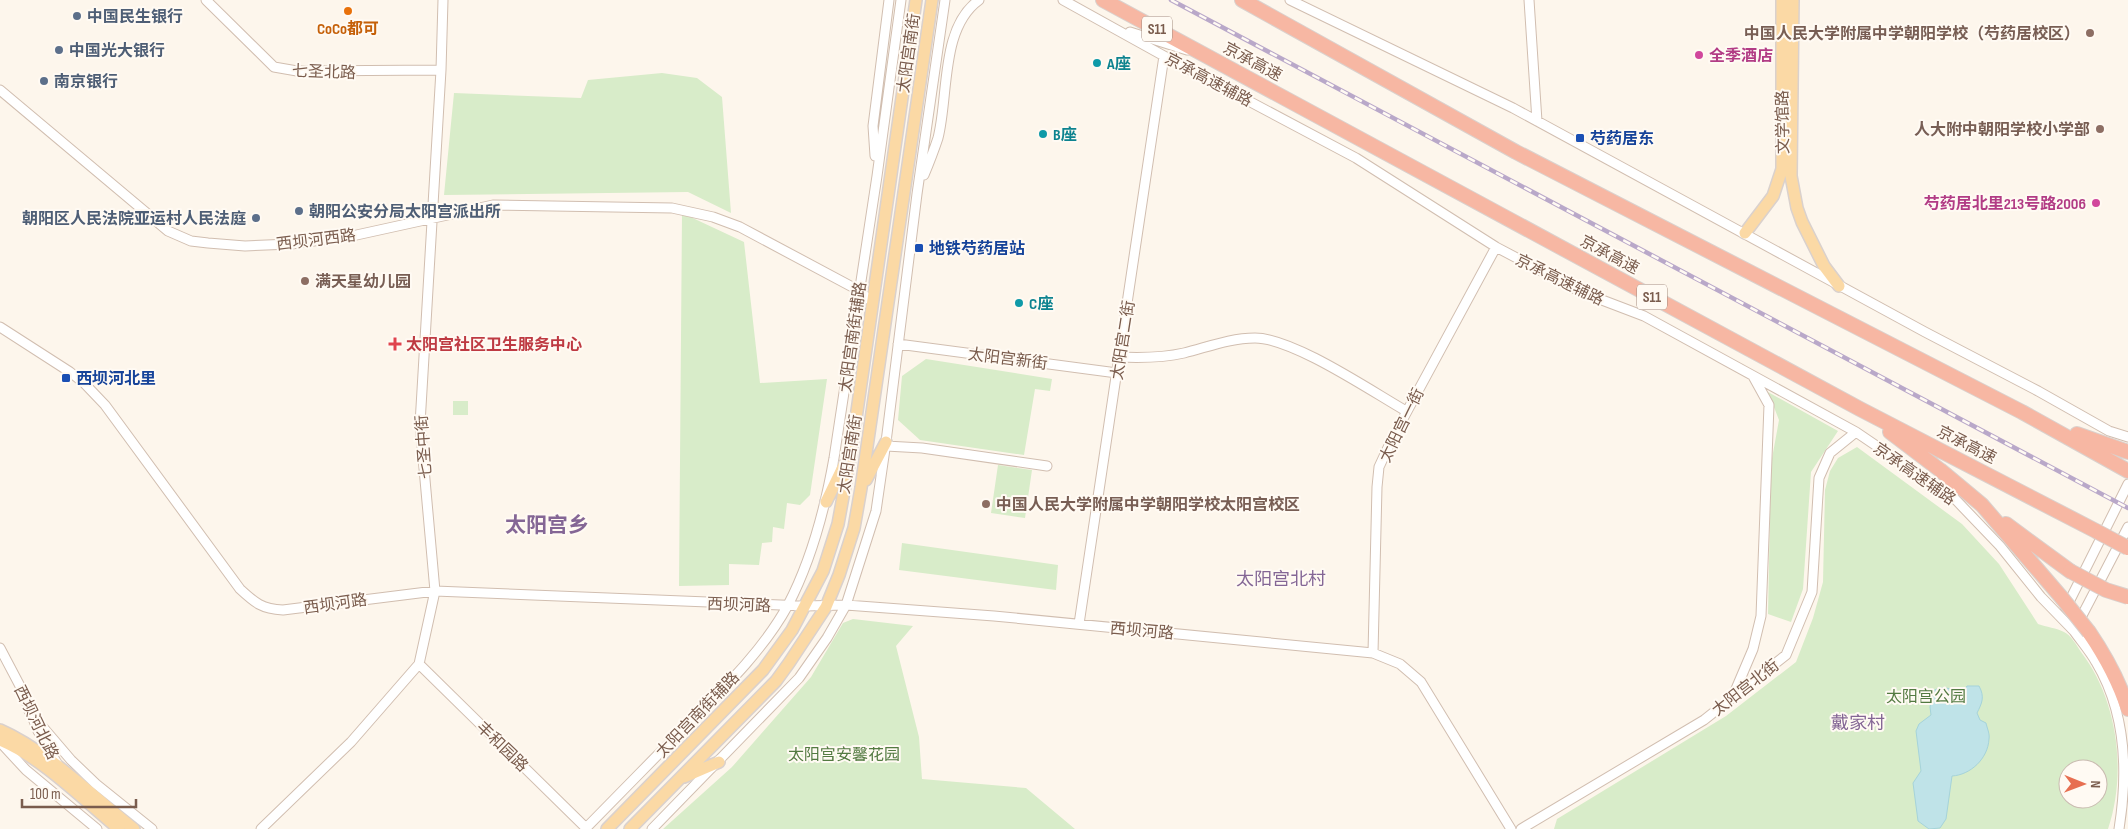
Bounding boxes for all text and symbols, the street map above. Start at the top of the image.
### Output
marker: CoCo都可 [342,5,354,17]
place label: 中国民生银行 [87,8,183,27]
marker: 中国民生银行 [71,10,83,22]
street label: 太阳宫南街 [895,12,924,94]
road number: S11 [1142,16,1172,42]
place label: CoCo都可 [317,20,379,39]
place label: 中国人民大学附属中学朝阳学校（芍药居校区） [1744,24,2080,44]
marker: 中国人民大学附属中学朝阳学校（芍药居校区） [2084,27,2096,39]
street label: 京承高速 [1220,39,1285,86]
place label: 中国光大银行 [69,42,165,61]
marker: 中国光大银行 [53,44,65,56]
place label: 全季酒店 [1709,47,1773,66]
street label: 京承高速辅路 [1161,49,1255,111]
marker: 全季酒店 [1693,49,1705,61]
place label: A座 [1106,55,1131,74]
marker: A座 [1091,57,1103,69]
street label: 七圣北路 [292,62,356,83]
place label: 南京银行 [54,73,118,92]
marker: 南京银行 [38,75,50,87]
street label: 文学馆路 [1773,90,1794,154]
place label: 人大附中朝阳学校小学部 [1914,120,2090,140]
marker: 人大附中朝阳学校小学部 [2094,123,2106,135]
place label: B座 [1053,126,1077,145]
marker: B座 [1037,128,1049,140]
place label: 芍药居东 [1590,130,1654,149]
marker: 芍药居东 [1574,132,1586,144]
place label: 芍药居北里213号路2006 [1924,195,2086,214]
marker: 芍药居北里213号路2006 [2090,197,2102,209]
place label: 朝阳公安分局太阳宫派出所 [309,203,501,222]
marker: 朝阳公安分局太阳宫派出所 [293,205,305,217]
place label: 朝阳区人民法院亚运村人民法庭 [22,209,246,229]
marker: 朝阳区人民法院亚运村人民法庭 [250,212,262,224]
street label: 西坝河西路 [275,226,357,255]
street label: 京承高速 [1577,232,1642,279]
place label: 地铁芍药居站 [929,240,1025,259]
marker: 地铁芍药居站 [913,242,925,254]
street label: 京承高速辅路 [1512,251,1607,310]
place label: 满天星幼儿园 [315,272,411,292]
marker: 满天星幼儿园 [299,275,311,287]
street label: 太阳宫南街辅路 [836,280,871,394]
road number: S11 [1637,284,1667,310]
place label: C座 [1029,295,1053,314]
marker: C座 [1013,297,1025,309]
street label: 太阳宫二街 [1108,299,1139,381]
place label: 太阳宫社区卫生服务中心 [406,335,582,355]
marker: 太阳宫社区卫生服务中心 [388,337,402,351]
street label: 太阳宫新街 [967,345,1049,374]
place label: 西坝河北里 [76,370,156,389]
marker: 西坝河北里 [60,372,72,384]
street label: 太阳宫一街 [1376,386,1428,466]
street label: 太阳宫南街 [835,413,866,495]
street label: 七圣中街 [413,414,436,479]
street label: 京承高速 [1933,422,1999,468]
street label: 京承高速辅路 [1869,439,1959,510]
place label: 中国人民大学附属中学朝阳学校太阳宫校区 [996,495,1300,515]
marker: 中国人民大学附属中学朝阳学校太阳宫校区 [980,498,992,510]
district label: 太阳宫乡 [505,513,589,538]
district label: 太阳宫北村 [1236,569,1326,590]
street label: 西坝河路 [302,591,368,618]
street label: 西坝河路 [707,595,771,616]
street label: 西坝河路 [1109,619,1175,644]
street label: 太阳宫北街 [1709,656,1783,720]
street label: 太阳宫南街辅路 [652,668,744,762]
street label: 西坝河北路 [10,683,62,763]
park label: 太阳宫公园 [1886,688,1966,707]
district label: 戴家村 [1831,713,1885,734]
street label: 丰和园路 [472,718,532,776]
park label: 太阳宫安馨花园 [788,746,900,765]
north arrow [2058,759,2108,809]
scale bar [22,776,136,808]
text: N [2087,780,2104,788]
text: 100 m [30,785,61,804]

